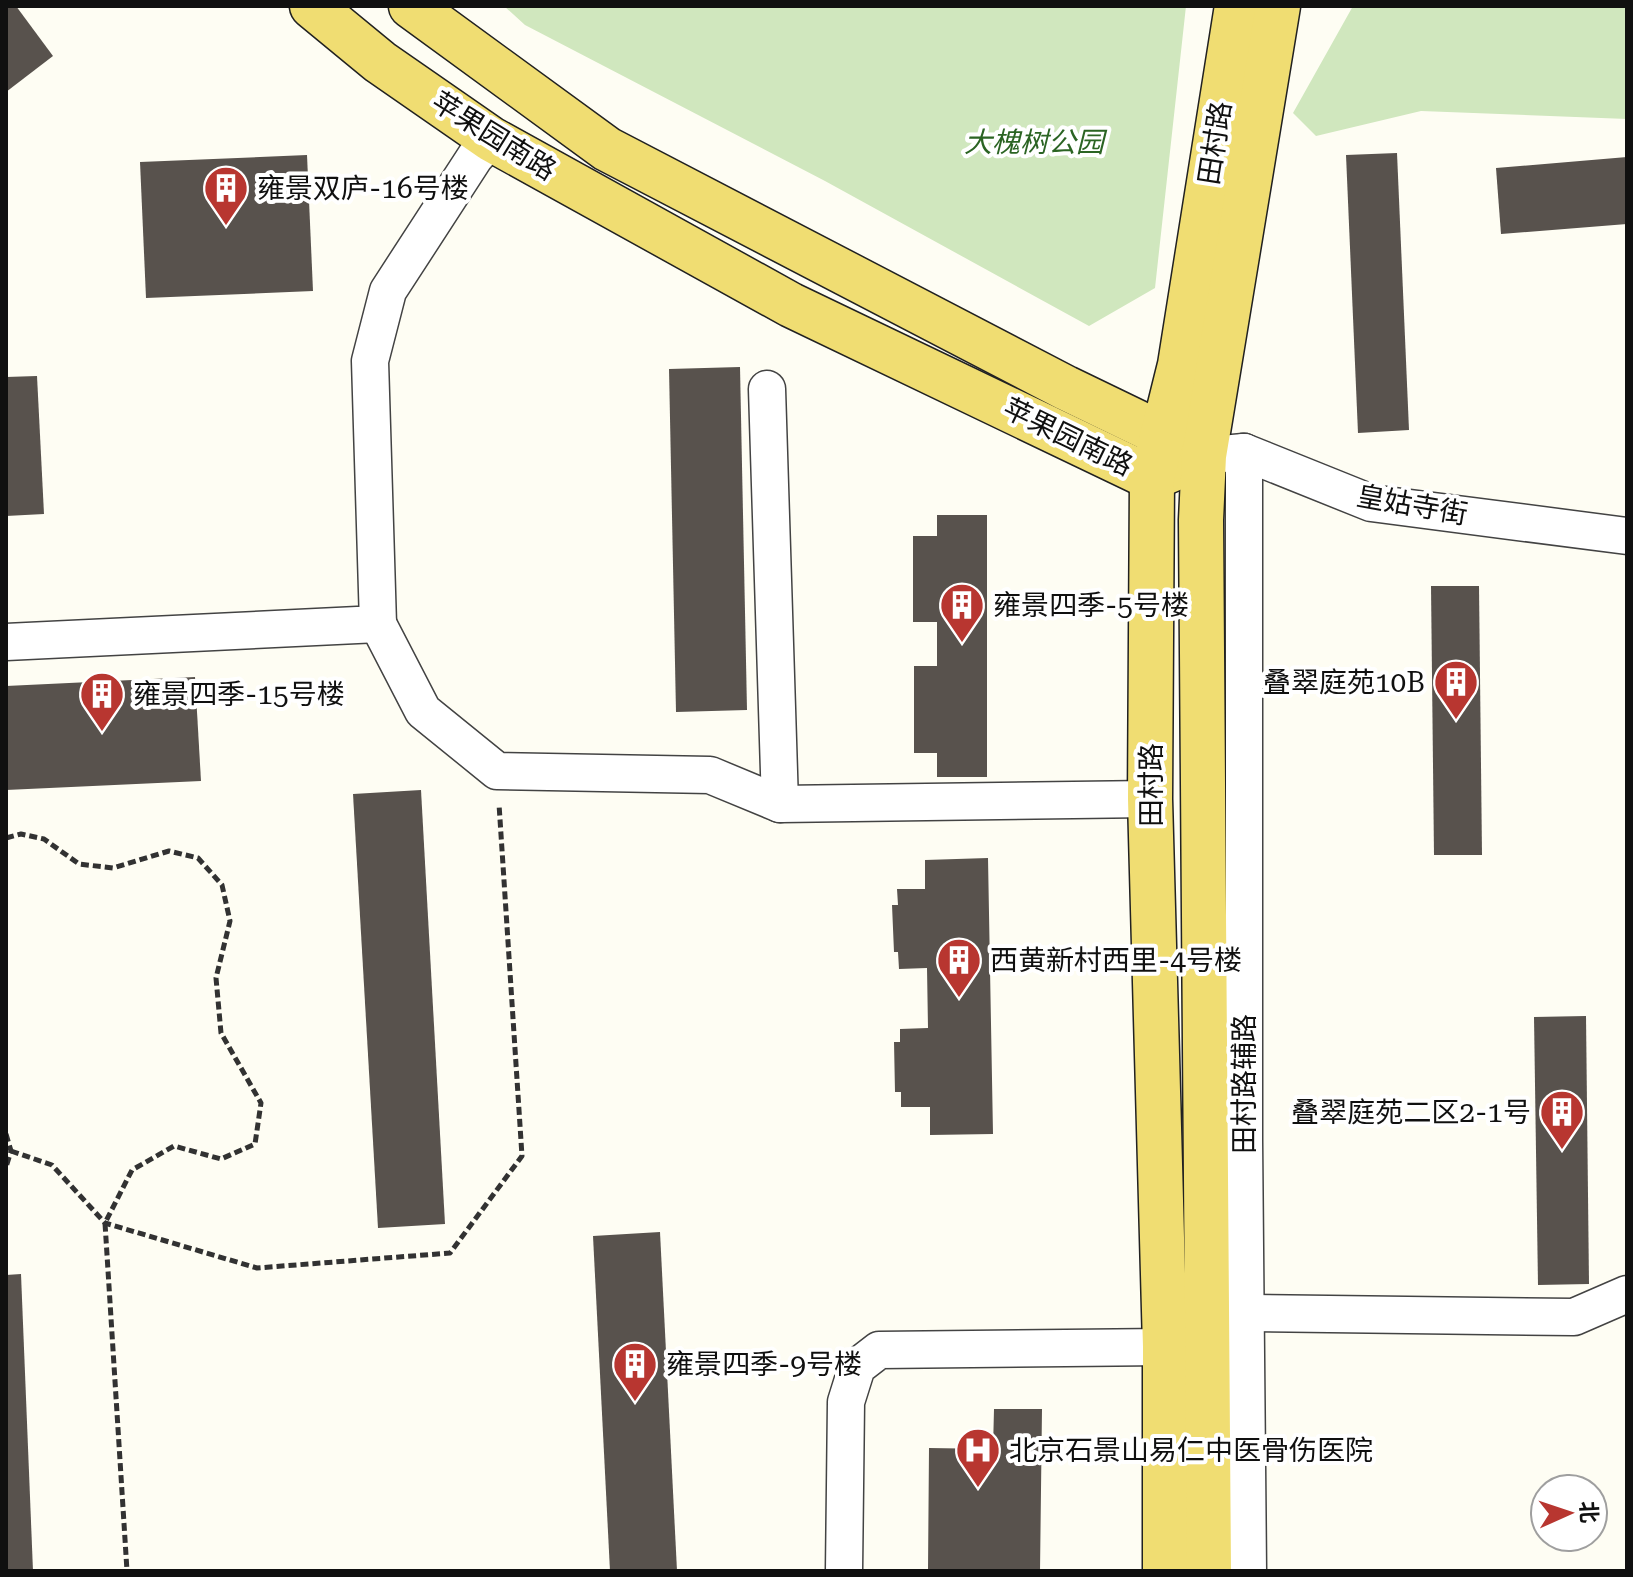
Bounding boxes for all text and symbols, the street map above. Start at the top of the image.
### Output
street label: 苹果园南路 [426,85,562,187]
street label: 田村路 [1192,99,1238,187]
park label: 大槐树公园 [964,126,1108,159]
building icon: 雍景双庐-16号楼 [202,164,250,227]
place label: 雍景双庐-16号楼 [257,172,469,205]
street label: 苹果园南路 [998,391,1138,483]
street label: 皇姑寺街 [1354,479,1470,531]
building icon: 雍景四季-5号楼 [938,581,986,644]
place label: 雍景四季-5号楼 [993,589,1189,622]
building icon: 叠翠庭苑10B [1432,658,1480,721]
place label: 叠翠庭苑10B [1263,666,1425,699]
building icon: 雍景四季-15号楼 [78,670,126,733]
place label: 雍景四季-15号楼 [133,678,345,711]
street label: 田村路 [1135,743,1168,827]
building icon: 西黄新村西里-4号楼 [935,936,983,999]
place label: 西黄新村西里-4号楼 [990,944,1242,977]
street label: 田村路辅路 [1228,1014,1261,1154]
building icon: 叠翠庭苑二区2-1号 [1538,1088,1586,1151]
place label: 叠翠庭苑二区2-1号 [1291,1096,1531,1129]
building icon: 雍景四季-9号楼 [611,1340,659,1403]
place label: 雍景四季-9号楼 [666,1348,862,1381]
hospital icon: 北京石景山易仁中医骨伤医院 [954,1426,1002,1489]
place label: 北京石景山易仁中医骨伤医院 [1009,1434,1373,1467]
north arrow [1529,1473,1609,1553]
text: 北 [1575,1500,1602,1524]

